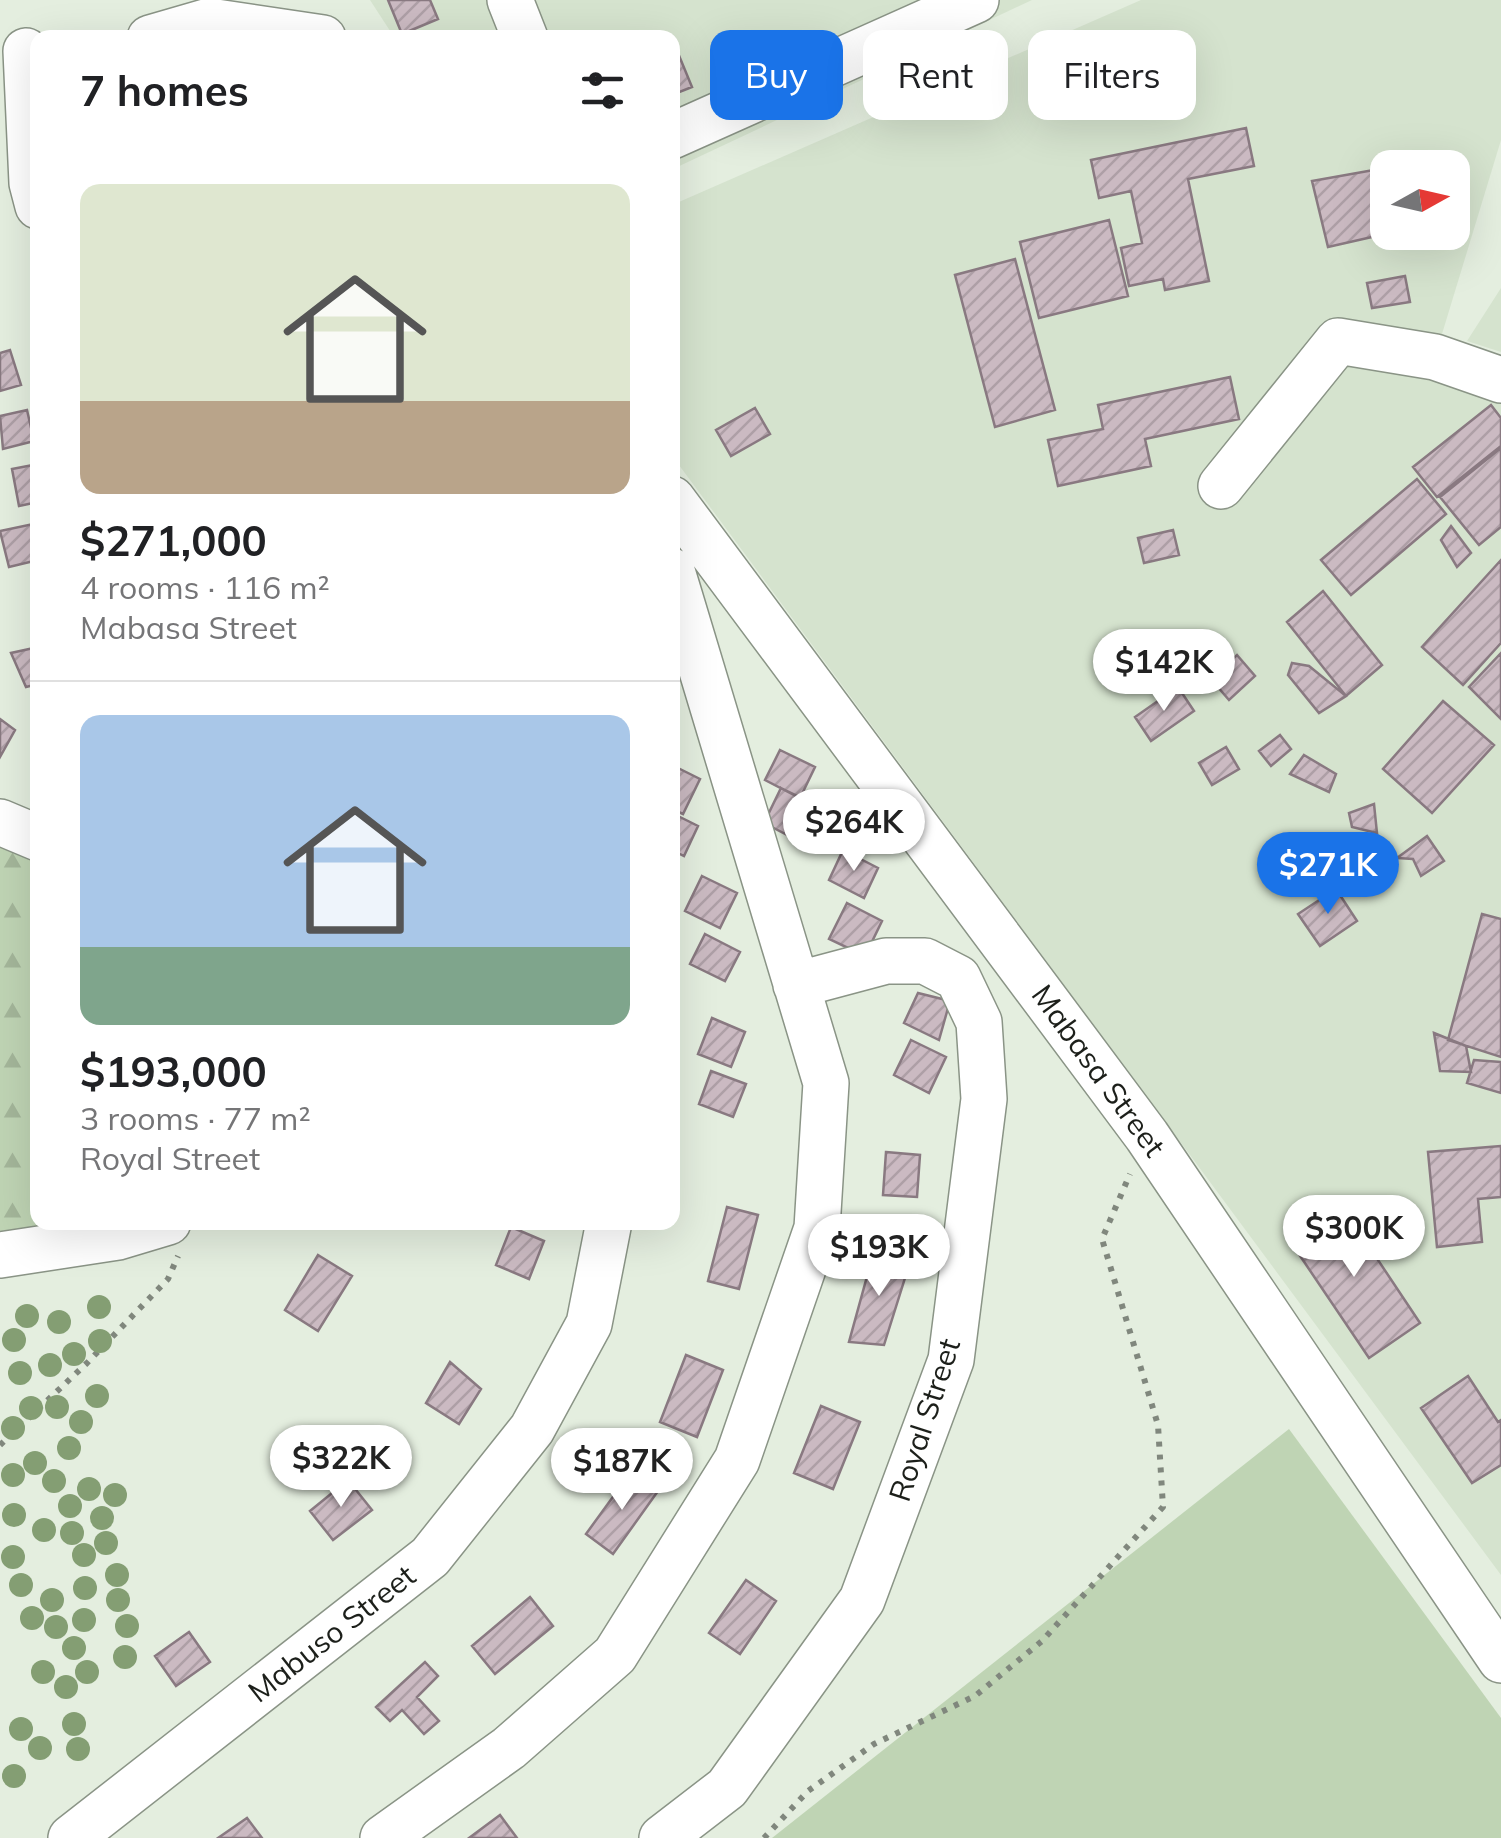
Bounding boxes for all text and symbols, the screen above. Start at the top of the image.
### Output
chip: Buy [710,30,843,120]
chip: Rent [863,30,1008,120]
chip: Filters [1028,30,1196,120]
icon: filters [575,63,630,118]
text: 7 homes [80,64,249,117]
north arrow [1370,150,1470,250]
map controls [1370,150,1470,250]
icon: home [265,249,445,429]
text: $271,000 [80,514,267,567]
text: 4 rooms · 116 m² [80,567,330,607]
text: Mabasa Street [80,607,297,647]
pin: $142K [1094,629,1234,714]
text: $142K [1115,641,1213,681]
icon: home [265,780,445,960]
pin: $264K [784,789,924,874]
text: $264K [805,801,903,841]
pin: $271K [1258,832,1398,917]
text: $271K [1279,844,1377,884]
street label: Mabasa Street [1024,977,1174,1164]
text: $193,000 [80,1045,267,1098]
text: 3 rooms · 77 m² [80,1098,311,1138]
text: Royal Street [80,1138,260,1178]
pin: $300K [1284,1195,1424,1280]
text: $300K [1305,1207,1403,1247]
pin: $193K [809,1214,949,1299]
text: $193K [830,1226,928,1266]
street label: Royal Street [880,1334,968,1506]
pin: $322K [271,1425,411,1510]
pin: $187K [552,1428,692,1513]
text: $322K [292,1437,390,1477]
text: $187K [573,1440,671,1480]
street label: Mabuso Street [240,1556,423,1710]

